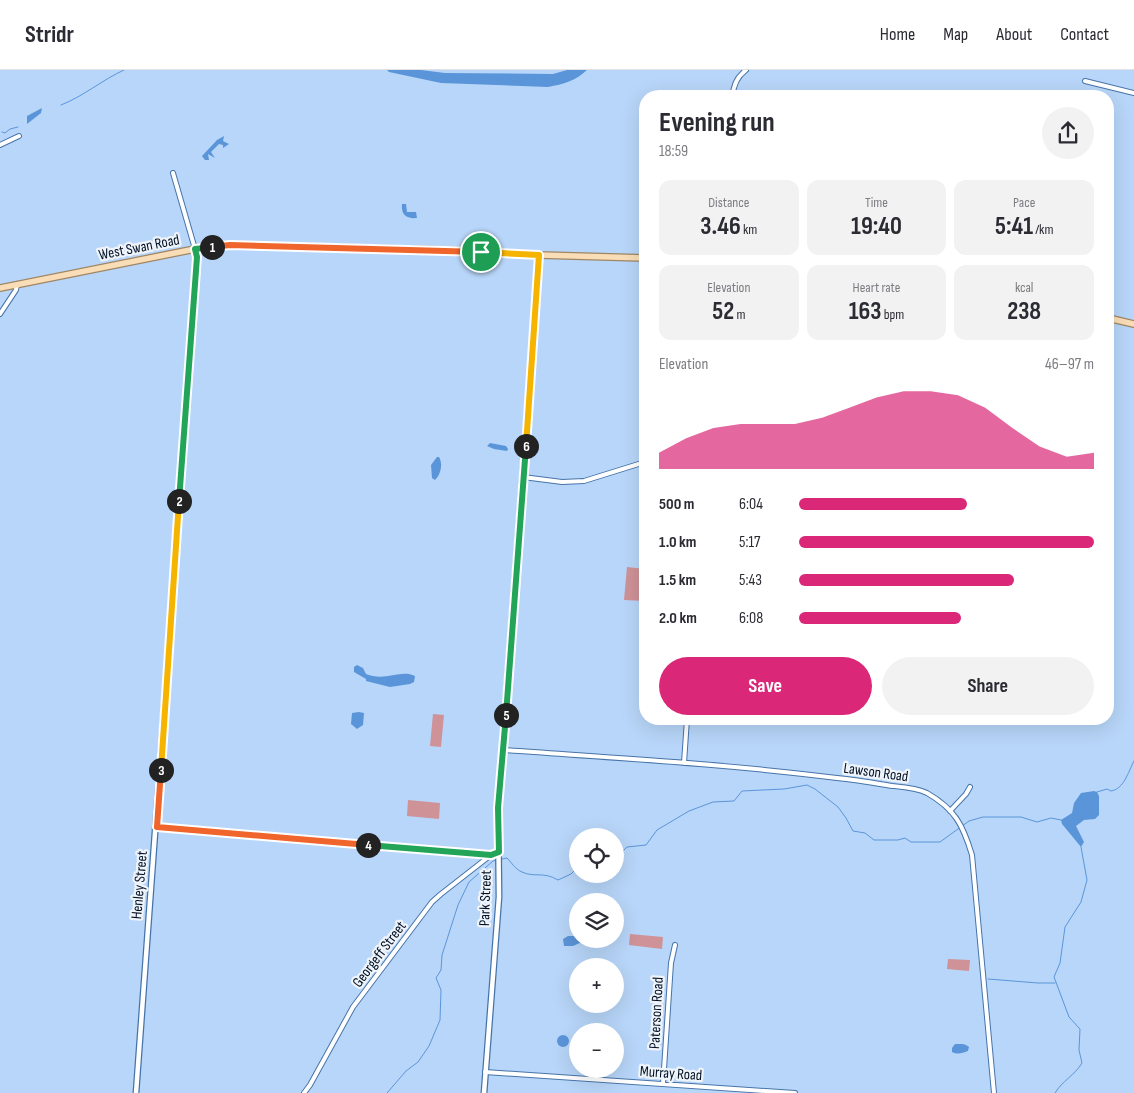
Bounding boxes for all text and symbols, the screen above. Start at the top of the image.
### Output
text: Stridr [25,20,74,49]
text: Home [880,24,915,45]
text: Map [943,24,968,45]
text: About [996,24,1032,45]
text: Contact [1060,24,1109,45]
text: Evening run [659,106,775,139]
button: share [1042,107,1094,159]
text: 18:59 [659,142,688,161]
text: Distance [708,194,749,211]
text: Time [865,194,888,211]
text: Pace [1013,194,1035,211]
text: 3.46 [700,211,741,242]
text: 19:40 [851,211,902,242]
text: 5:41 [995,211,1033,242]
text: km [741,221,757,238]
text: /km [1033,221,1053,238]
street label: West Swan Road [97,230,181,265]
pin [460,231,502,273]
pin: 1 [200,234,224,260]
icon: arrive [467,238,495,266]
text: 1 [210,239,215,256]
text: Elevation [707,279,750,296]
text: Heart rate [853,279,900,296]
text: kcal [1015,279,1033,296]
text: 52 [712,296,734,327]
text: 163 [849,296,881,327]
text: 238 [1007,296,1041,327]
text: m [734,306,745,323]
text: bpm [881,306,904,323]
text: Elevation [659,355,708,374]
text: 46–97 m [1045,355,1094,374]
pin: 6 [514,434,538,458]
text: 6 [523,438,530,455]
pin: 2 [166,488,192,514]
text: 2 [176,493,183,510]
text: 500 m [659,495,694,514]
text: 6:04 [739,495,763,514]
text: 1.0 km [659,533,696,552]
text: 5:17 [739,533,760,552]
text: 1.5 km [659,571,696,590]
text: 5:43 [739,571,762,590]
text: 2.0 km [659,609,697,628]
text: 6:08 [739,609,763,628]
button: Save [659,657,872,715]
button: Share [882,657,1094,715]
pin: 5 [494,702,518,728]
text: 5 [503,707,510,724]
pin: 3 [148,758,174,782]
street label: Lawson Road [842,759,909,786]
text: 3 [158,762,165,779]
map controls [569,828,624,1078]
button: locate [569,828,624,883]
pin: 4 [356,832,380,858]
text: 4 [365,837,372,854]
street label: Henley Street [127,850,152,920]
street label: Park Street [475,869,496,926]
button: layers [569,893,624,948]
street label: Georgeff Street [348,917,411,991]
button: + [569,958,624,1013]
street label: Paterson Road [645,977,668,1049]
button: − [569,1023,624,1078]
street label: Murray Road [639,1062,703,1085]

